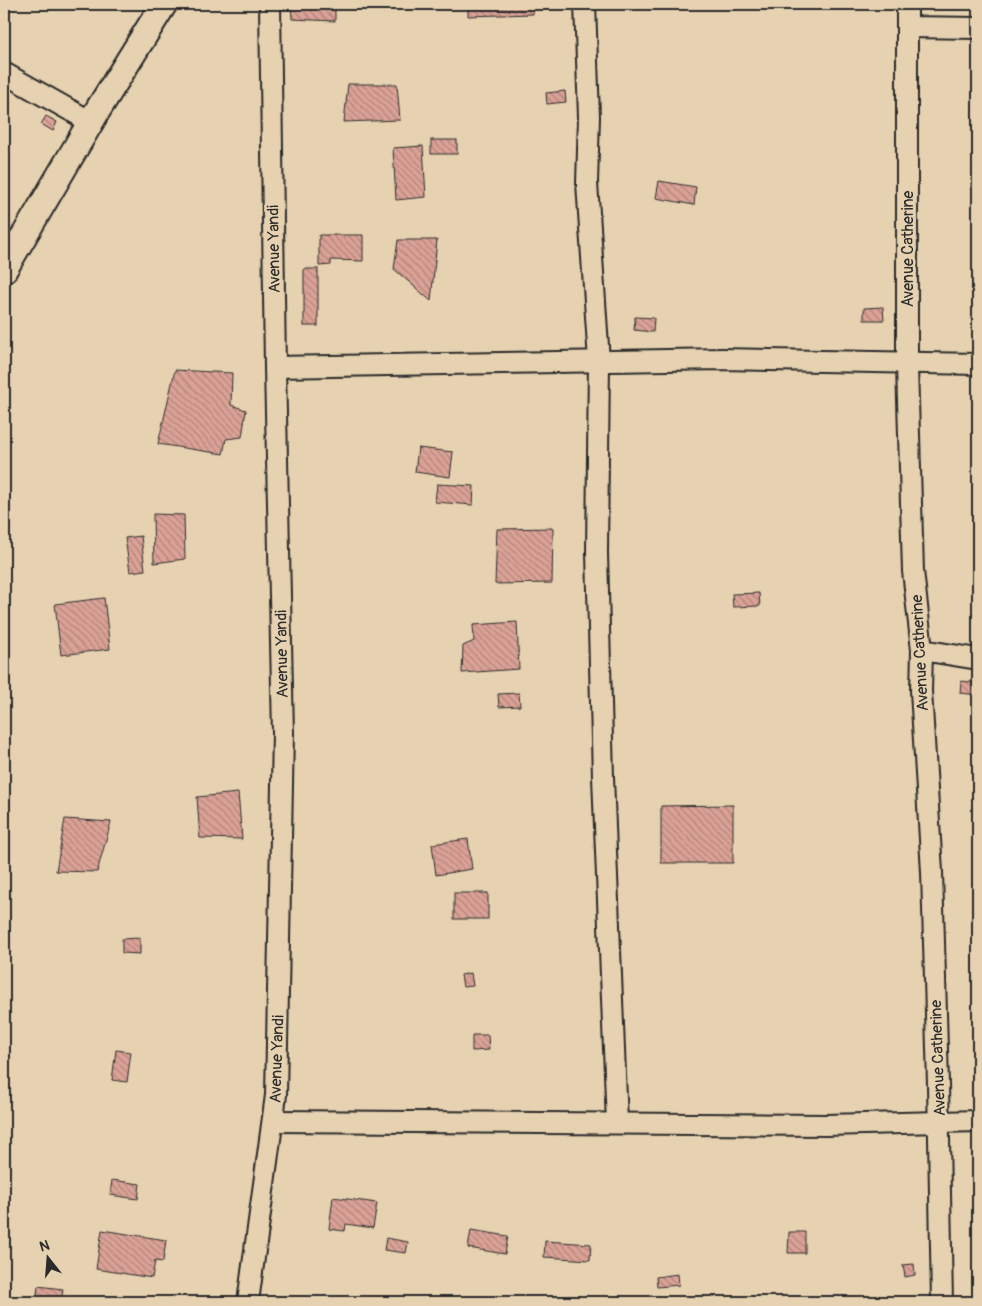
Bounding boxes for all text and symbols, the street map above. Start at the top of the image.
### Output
street label: Avenue Catherine [898,191,918,307]
street label: Avenue Yandi [263,205,285,293]
street label: Avenue Catherine [907,594,933,712]
street label: Avenue Yandi [271,610,293,698]
street label: Avenue Catherine [926,999,950,1117]
street label: Avenue Yandi [265,1015,289,1103]
north arrow [22,1234,72,1284]
text: N [37,1237,51,1256]

